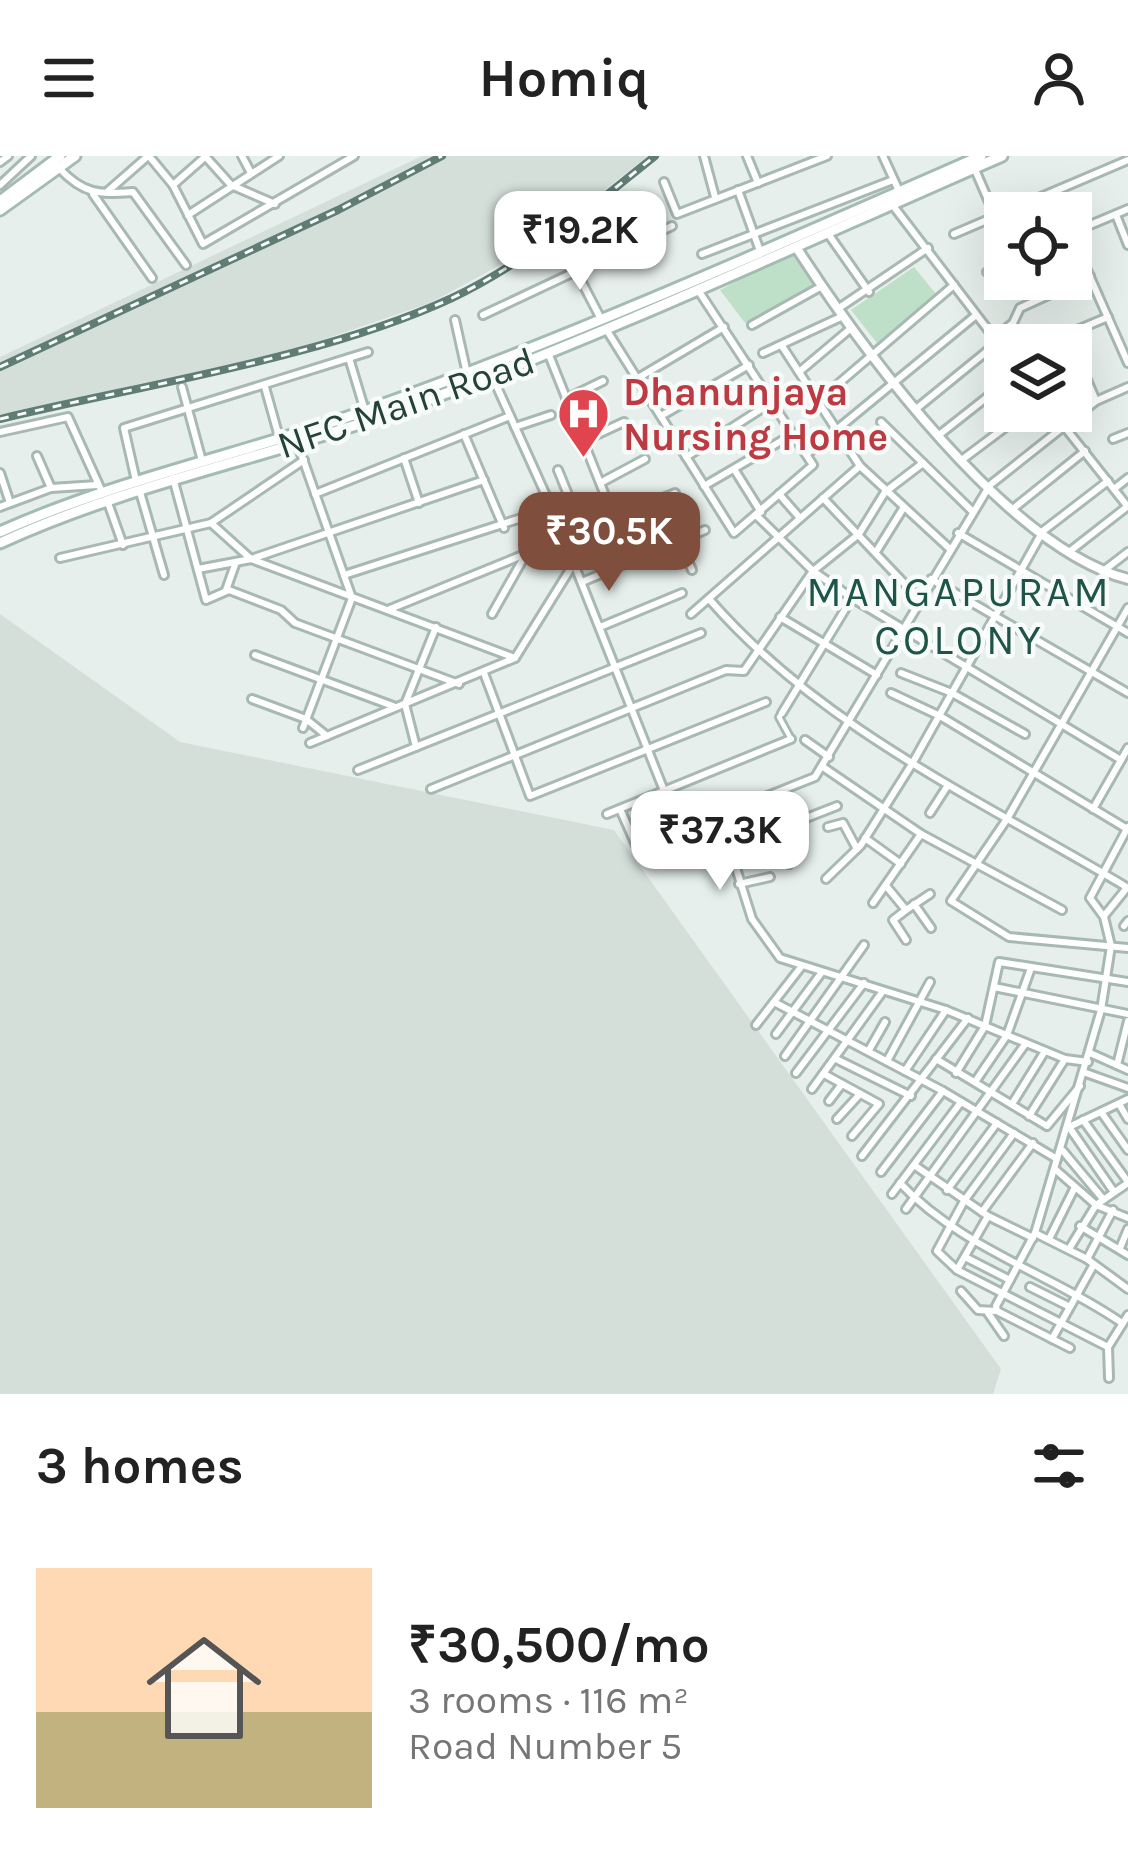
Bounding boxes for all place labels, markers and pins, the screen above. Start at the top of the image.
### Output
pin: ₹19.2K [482,191,678,293]
place label: Dhanunjaya Nursing Home [623,369,888,460]
hospital icon: Dhanunjaya Nursing Home [556,386,612,460]
pin: ₹30.5K [511,492,707,594]
pin: ₹37.3K [622,791,818,893]

